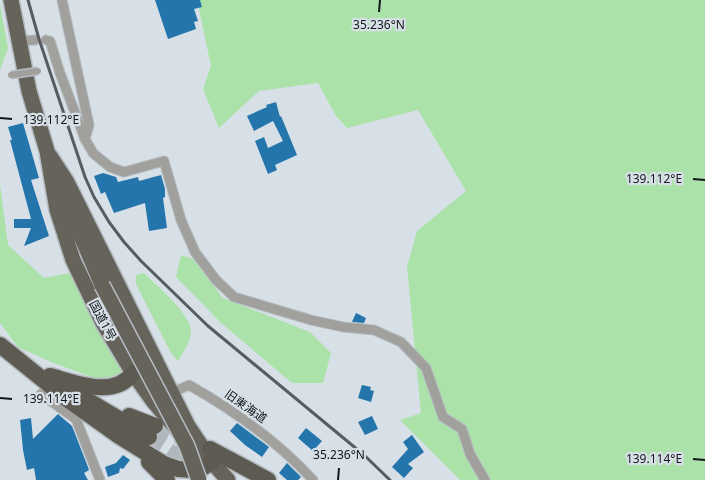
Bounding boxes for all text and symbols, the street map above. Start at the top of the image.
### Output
text: 35.236°N [353,16,405,33]
text: 139.112°E [23,111,79,128]
text: 139.112°E [626,170,682,187]
street label: 国道1号 [85,297,121,343]
street label: 旧東海道 [221,385,271,427]
text: 139.114°E [23,390,79,407]
text: 35.236°N [313,446,365,463]
text: 139.114°E [626,450,682,467]

